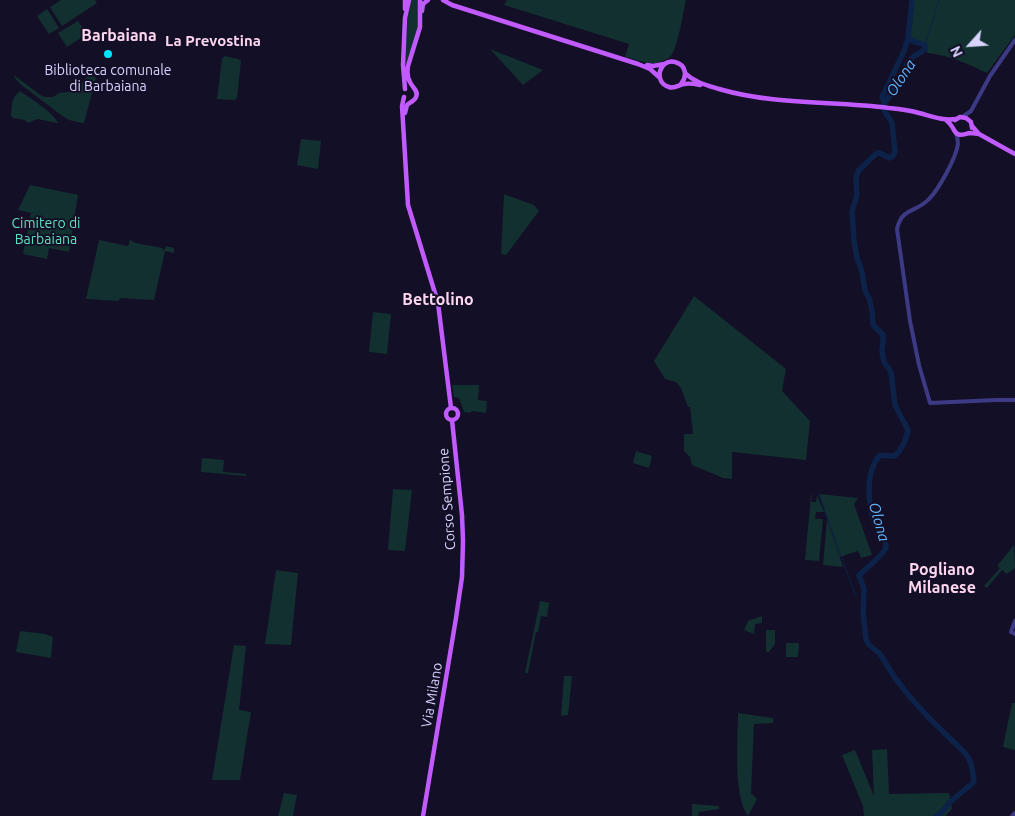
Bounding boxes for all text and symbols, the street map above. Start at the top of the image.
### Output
north arrow [945,20,995,70]
district label: Barbaiana [81,26,157,46]
district label: La Prevostina [165,32,261,50]
text: N [947,43,966,60]
marker: Biblioteca comunale di Barbaiana [102,48,114,60]
water label: Olona [882,56,920,100]
place label: Biblioteca comunale di Barbaiana [44,62,172,94]
park label: Cimitero di Barbaiana [12,215,80,248]
district label: Bettolino [402,290,474,310]
street label: Corso Sempione [435,447,459,551]
water label: Olona [865,500,893,544]
district label: Pogliano Milanese [908,560,976,598]
street label: Via Milano [418,661,446,729]

